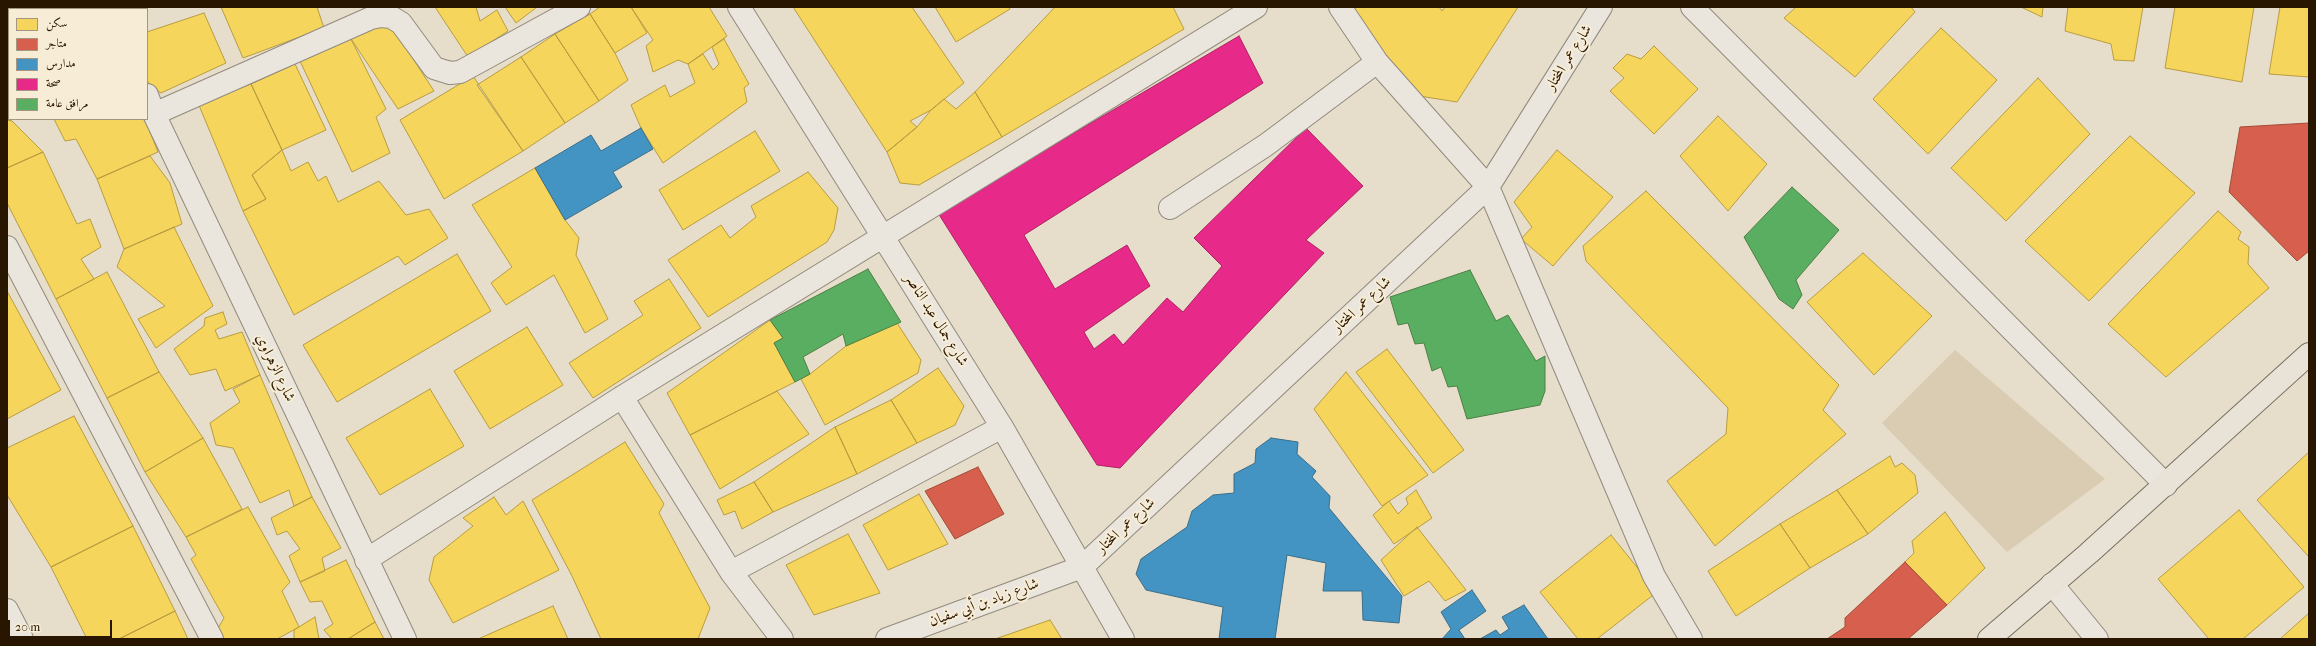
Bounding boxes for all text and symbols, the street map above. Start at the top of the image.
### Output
legend [8,8,148,120]
text: سكن [46,16,67,30]
street label: شارع عمر المختار [1542,22,1596,94]
text: متاجر [46,36,67,50]
text: مدارس [46,56,76,70]
text: صحة [46,76,61,90]
text: مرافق عامة [46,96,88,110]
street label: شارع جمال عبد الناصر [900,270,972,370]
street label: شارع عمر المختار [1329,273,1395,337]
street label: شارع الزهراوي [251,331,299,405]
street label: شارع عمر المختار [1093,494,1159,558]
street label: شارع زياد بن أبي سفيان [927,575,1041,631]
scale bar [10,612,114,638]
text: 20 m [15,620,40,634]

